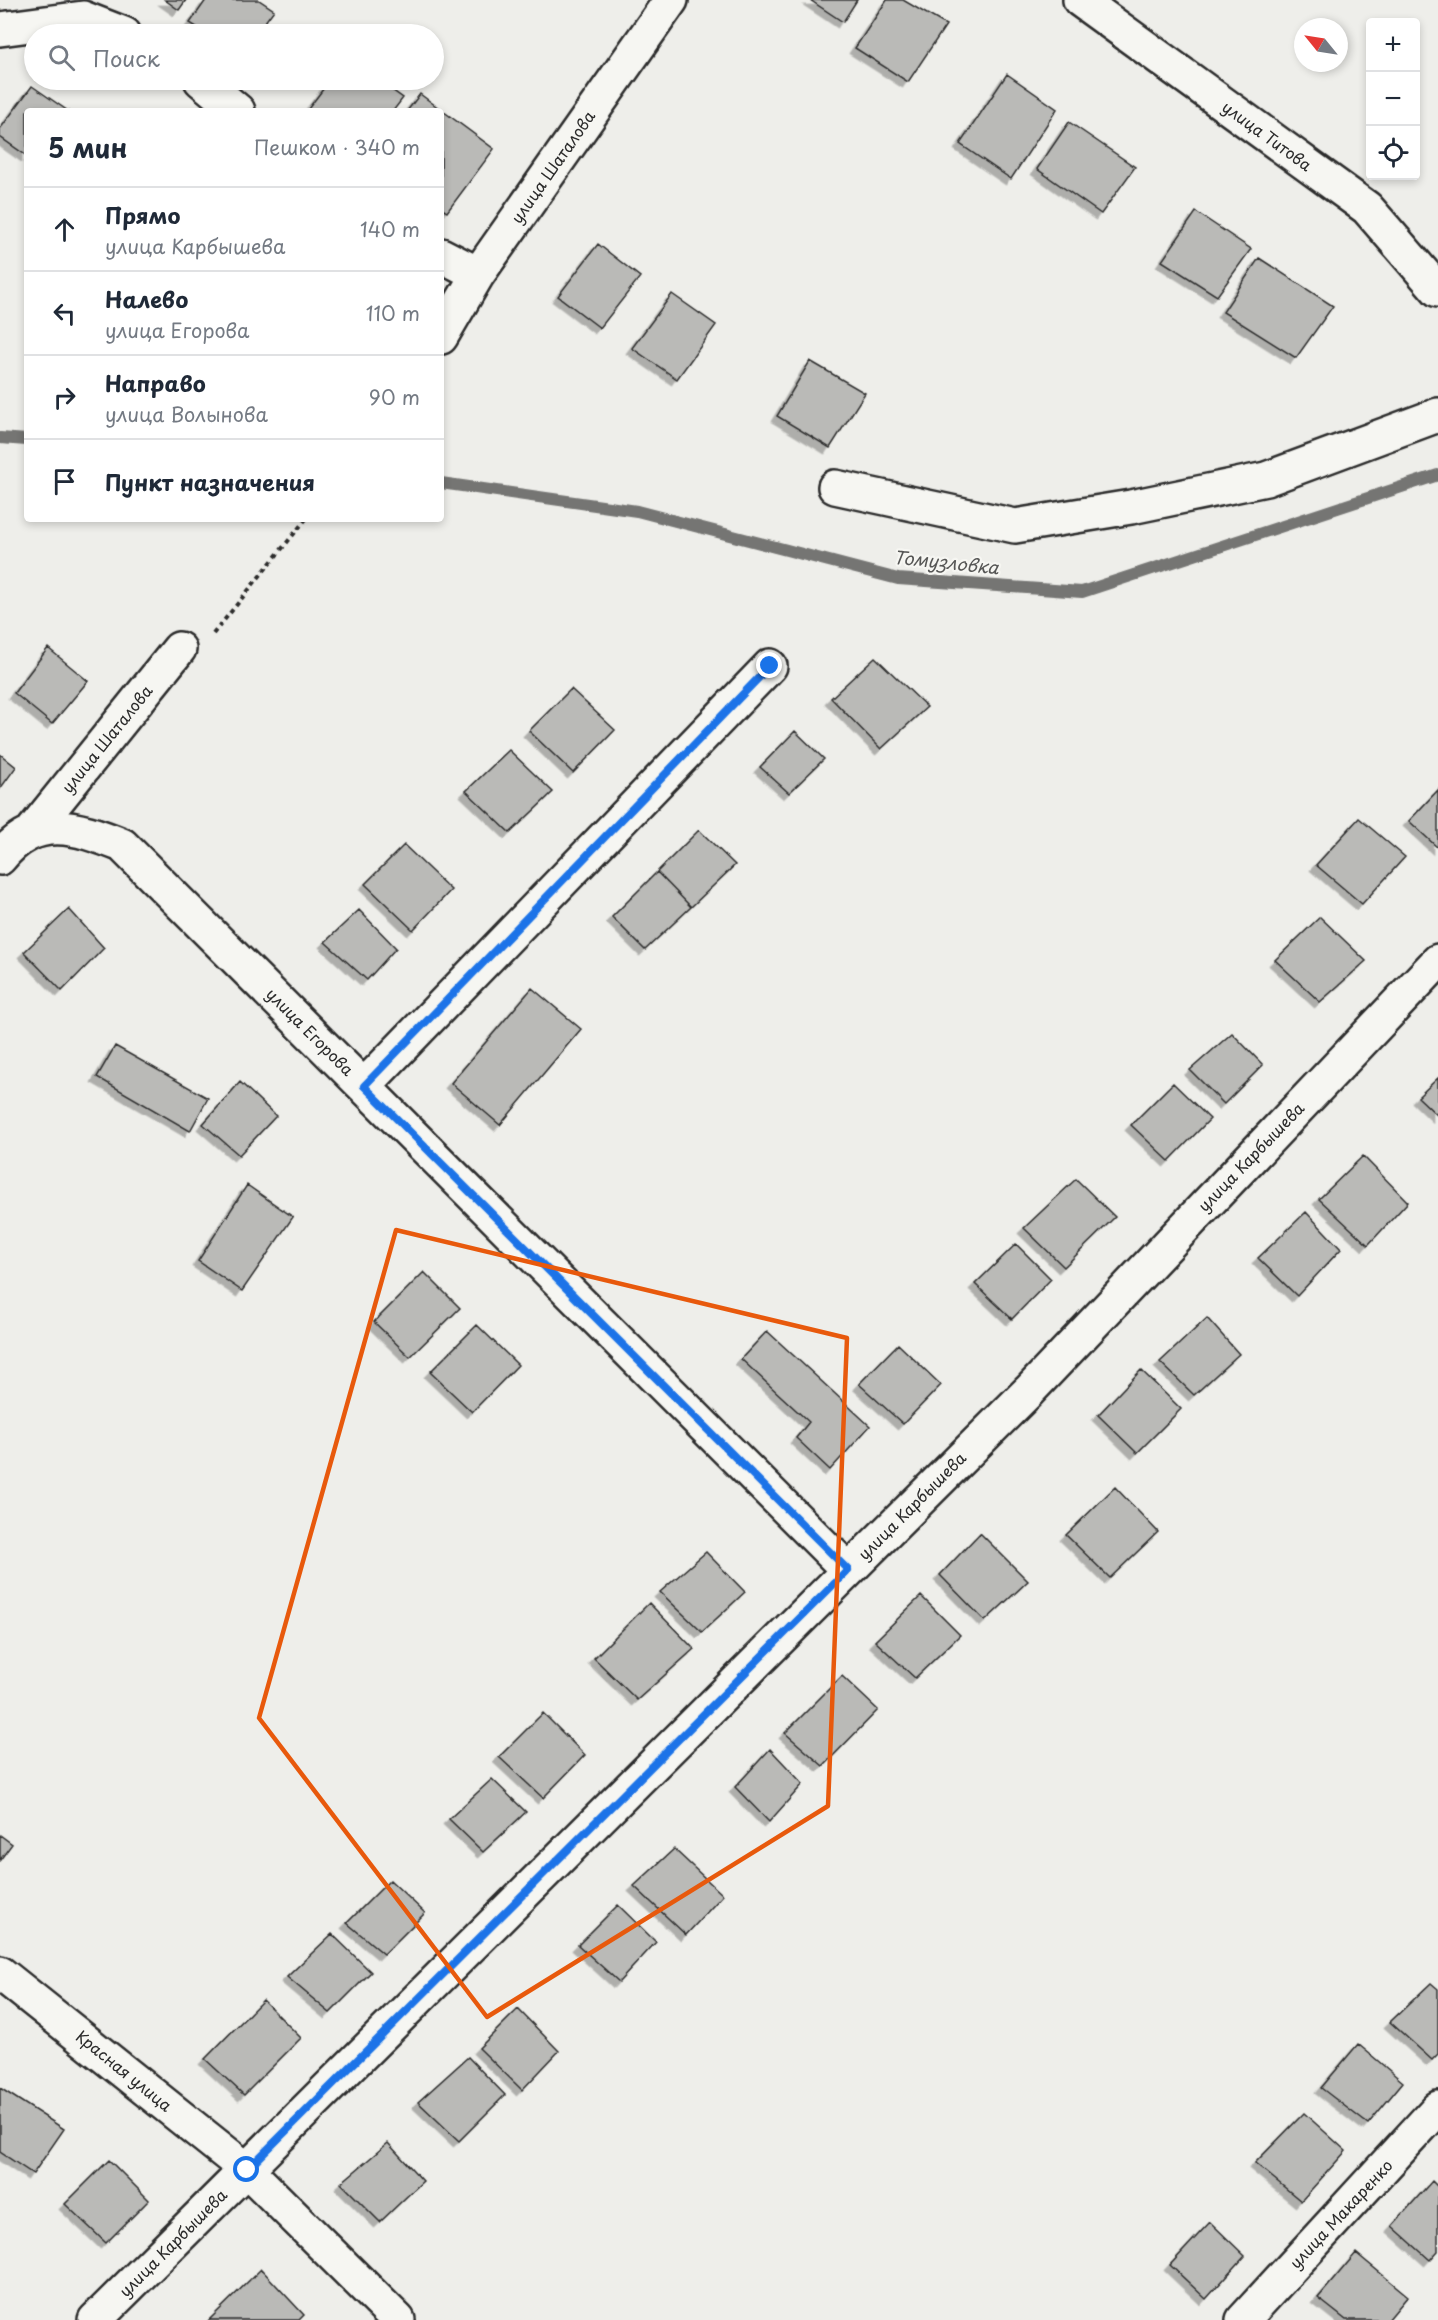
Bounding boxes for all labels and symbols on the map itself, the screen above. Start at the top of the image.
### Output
north arrow [1294,18,1348,72]
street label: улица Титова [1218,94,1318,176]
street label: улица Шаталова [504,105,600,228]
water label: Томузловка [892,543,1001,581]
route end [756,652,782,678]
street label: улица Шаталова [55,679,157,798]
street label: улица Егорова [261,982,360,1081]
street label: улица Карбышева [1191,1096,1309,1217]
street label: улица Карбышева [852,1446,971,1565]
street label: Красная улица [71,2024,178,2117]
street label: улица Макаренко [1283,2153,1398,2273]
route start [233,2156,259,2182]
street label: улица Карбышева [113,2183,232,2302]

